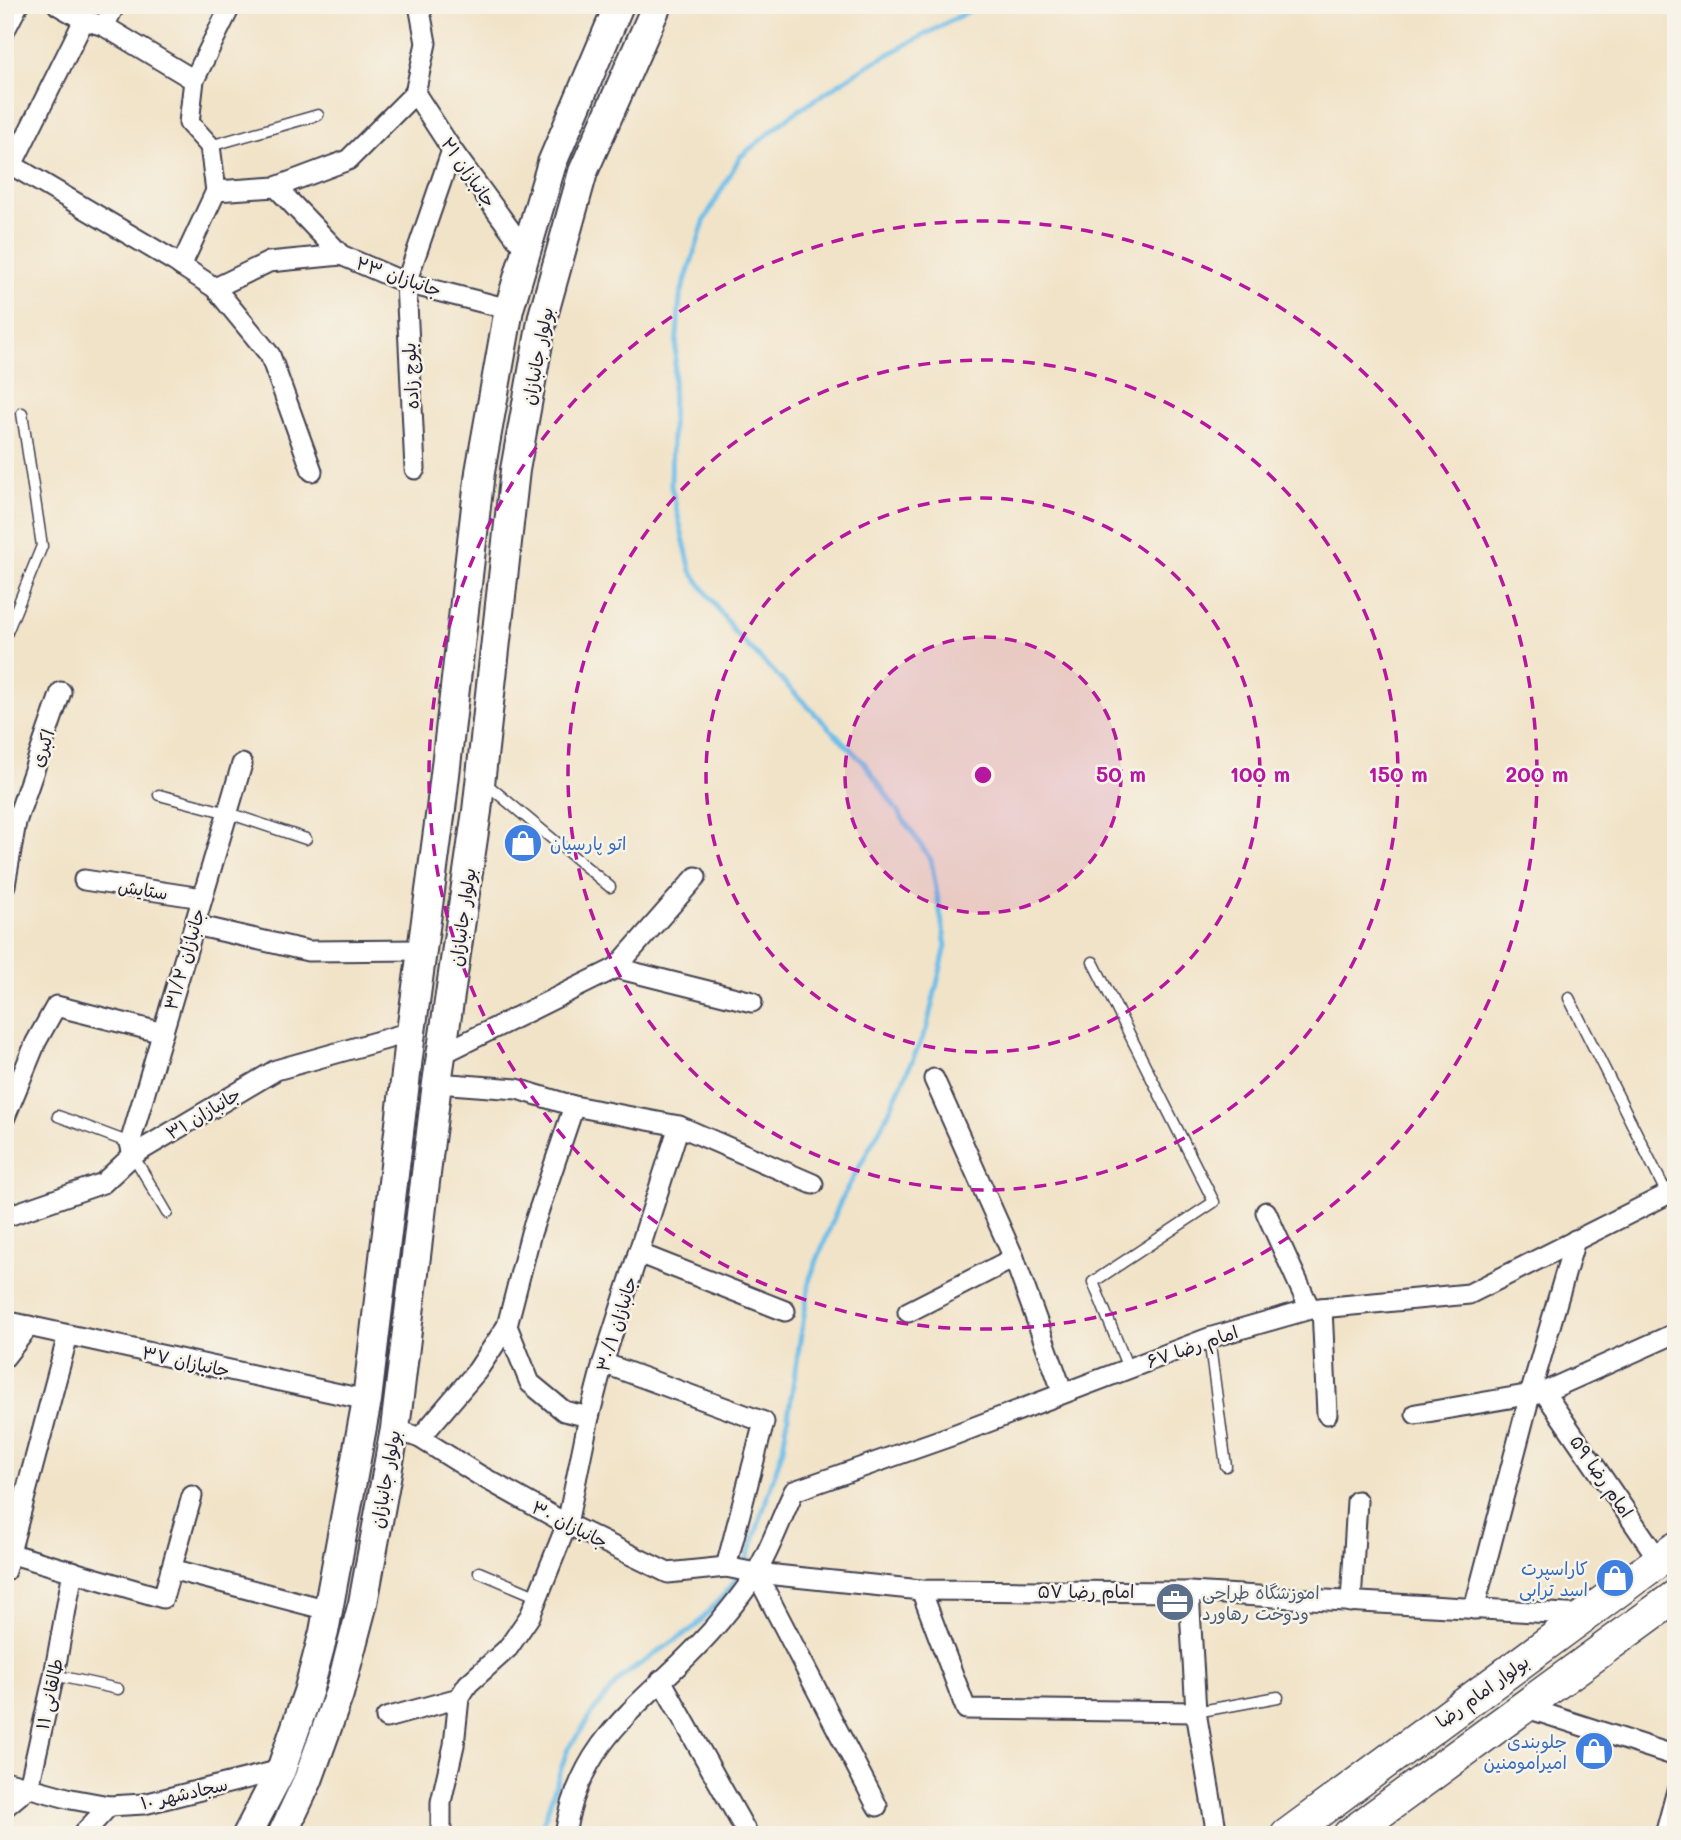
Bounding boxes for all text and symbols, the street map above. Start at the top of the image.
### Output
street label: جانبازان ۲۱ [436,132,502,212]
street label: جانبازان ۲۳ [353,250,445,302]
street label: بولوار جانبازان [516,305,559,407]
street label: بلوچ زاده [396,342,425,410]
street label: اکبری [24,726,60,770]
text: 50 m [1096,760,1146,787]
text: 100 m [1230,760,1290,787]
text: 150 m [1368,760,1428,787]
text: 200 m [1506,760,1568,787]
centre of rings [971,763,995,787]
shop icon: اتو پارسیان [502,822,544,864]
place label: اتو پارسیان [550,831,626,856]
street label: بولوار جانبازان [443,866,482,968]
street label: ستایش [116,873,170,905]
street label: جانبازان ۳۱/۲ [158,905,210,1013]
street label: جانبازان ۳۱ [161,1081,245,1145]
street label: جانبازان ۳۰/۱ [590,1274,642,1374]
street label: امام رضا ۶۷ [1143,1319,1242,1376]
street label: جانبازان ۳۷ [140,1340,232,1382]
street label: بولوار جانبازان [365,1428,406,1530]
street label: امام رضا ۵۹ [1562,1430,1639,1524]
street label: جانبازان ۳۰ [528,1495,612,1553]
place label: کاراسپرت اسد ترابی [1519,1556,1588,1601]
shop icon: کاراسپرت اسد ترابی [1594,1557,1636,1599]
street label: امام رضا ۵۷ [1038,1579,1134,1606]
place label: اموزشگاه طراحی ودوخت رهاورد [1202,1580,1320,1625]
office icon: اموزشگاه طراحی ودوخت رهاورد [1154,1581,1196,1623]
street label: بولوار امام رضا [1431,1649,1535,1735]
street label: طالقانی ۱۱ [30,1656,68,1732]
place label: جلوبندی امیرامومنین [1484,1729,1567,1774]
shop icon: جلوبندی امیرامومنین [1573,1730,1615,1772]
street label: سجادشهر ۱۰ [138,1771,230,1815]

